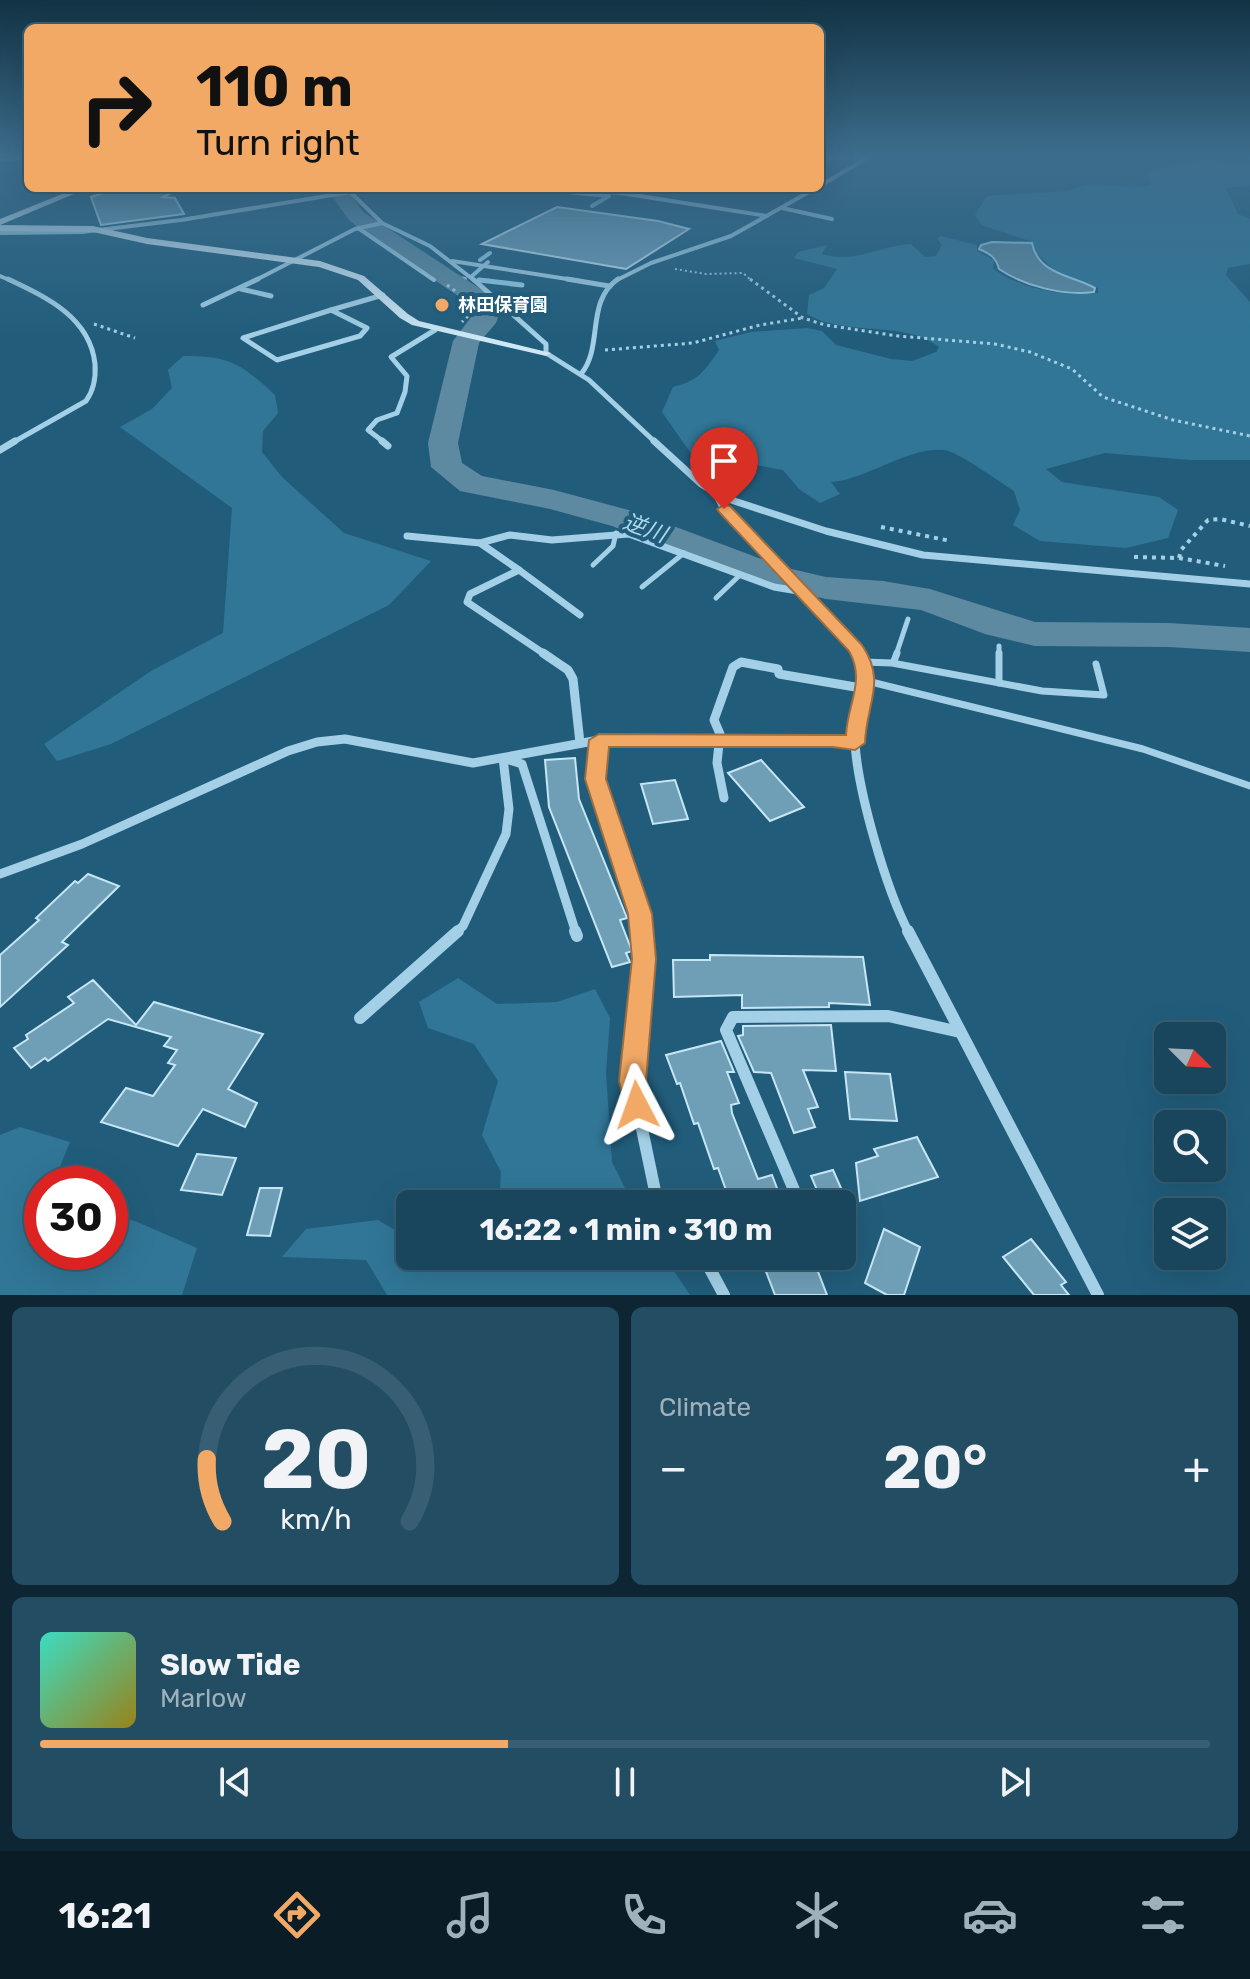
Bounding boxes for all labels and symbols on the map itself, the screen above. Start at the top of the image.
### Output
place label: 林田保育園 [458,294,548,316]
marker: 林田保育園 [433,296,451,314]
pin [690,427,758,509]
water label: 逆川 [620,508,672,549]
north arrow [1154,1022,1226,1094]
position arrow [595,1063,679,1147]
speed limit sign: 30 [24,1166,128,1270]

